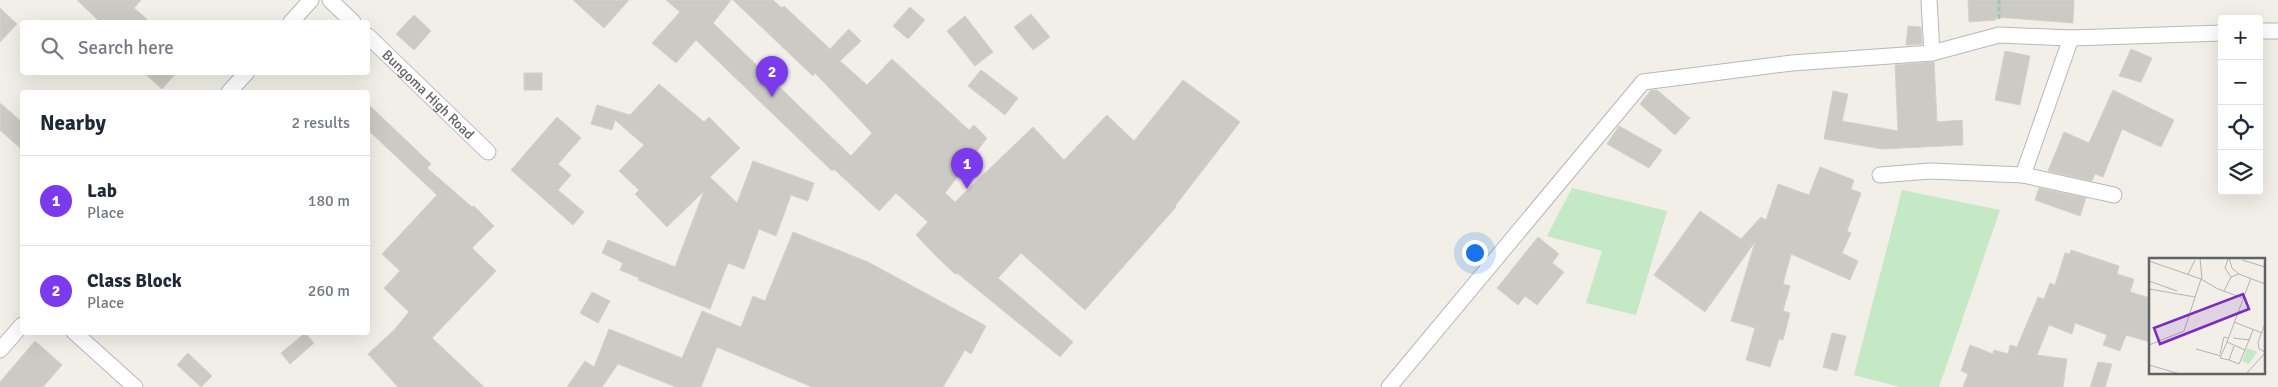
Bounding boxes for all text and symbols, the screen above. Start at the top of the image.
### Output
map controls [2218,15,2263,195]
button: + [2218,15,2263,60]
search box [20,20,370,75]
icon: search [38,34,66,62]
text: Search here [78,36,174,60]
street label: Bungoma High Road [379,47,478,143]
pin: 2 [756,56,788,97]
button: − [2218,60,2263,105]
button: locate [2218,105,2263,150]
text: Nearby [40,110,106,136]
text: 2 results [291,113,350,133]
pin: 1 [951,148,983,189]
button: layers [2218,150,2263,195]
text: Lab [87,179,117,203]
text: 1 [52,191,60,211]
text: 180 m [308,191,350,211]
text: Place [87,203,124,223]
your location [1462,240,1488,266]
inset map [2149,258,2266,374]
text: Class Block [87,269,182,293]
text: 2 [52,281,60,301]
text: 260 m [308,281,350,301]
text: Place [87,293,124,313]

